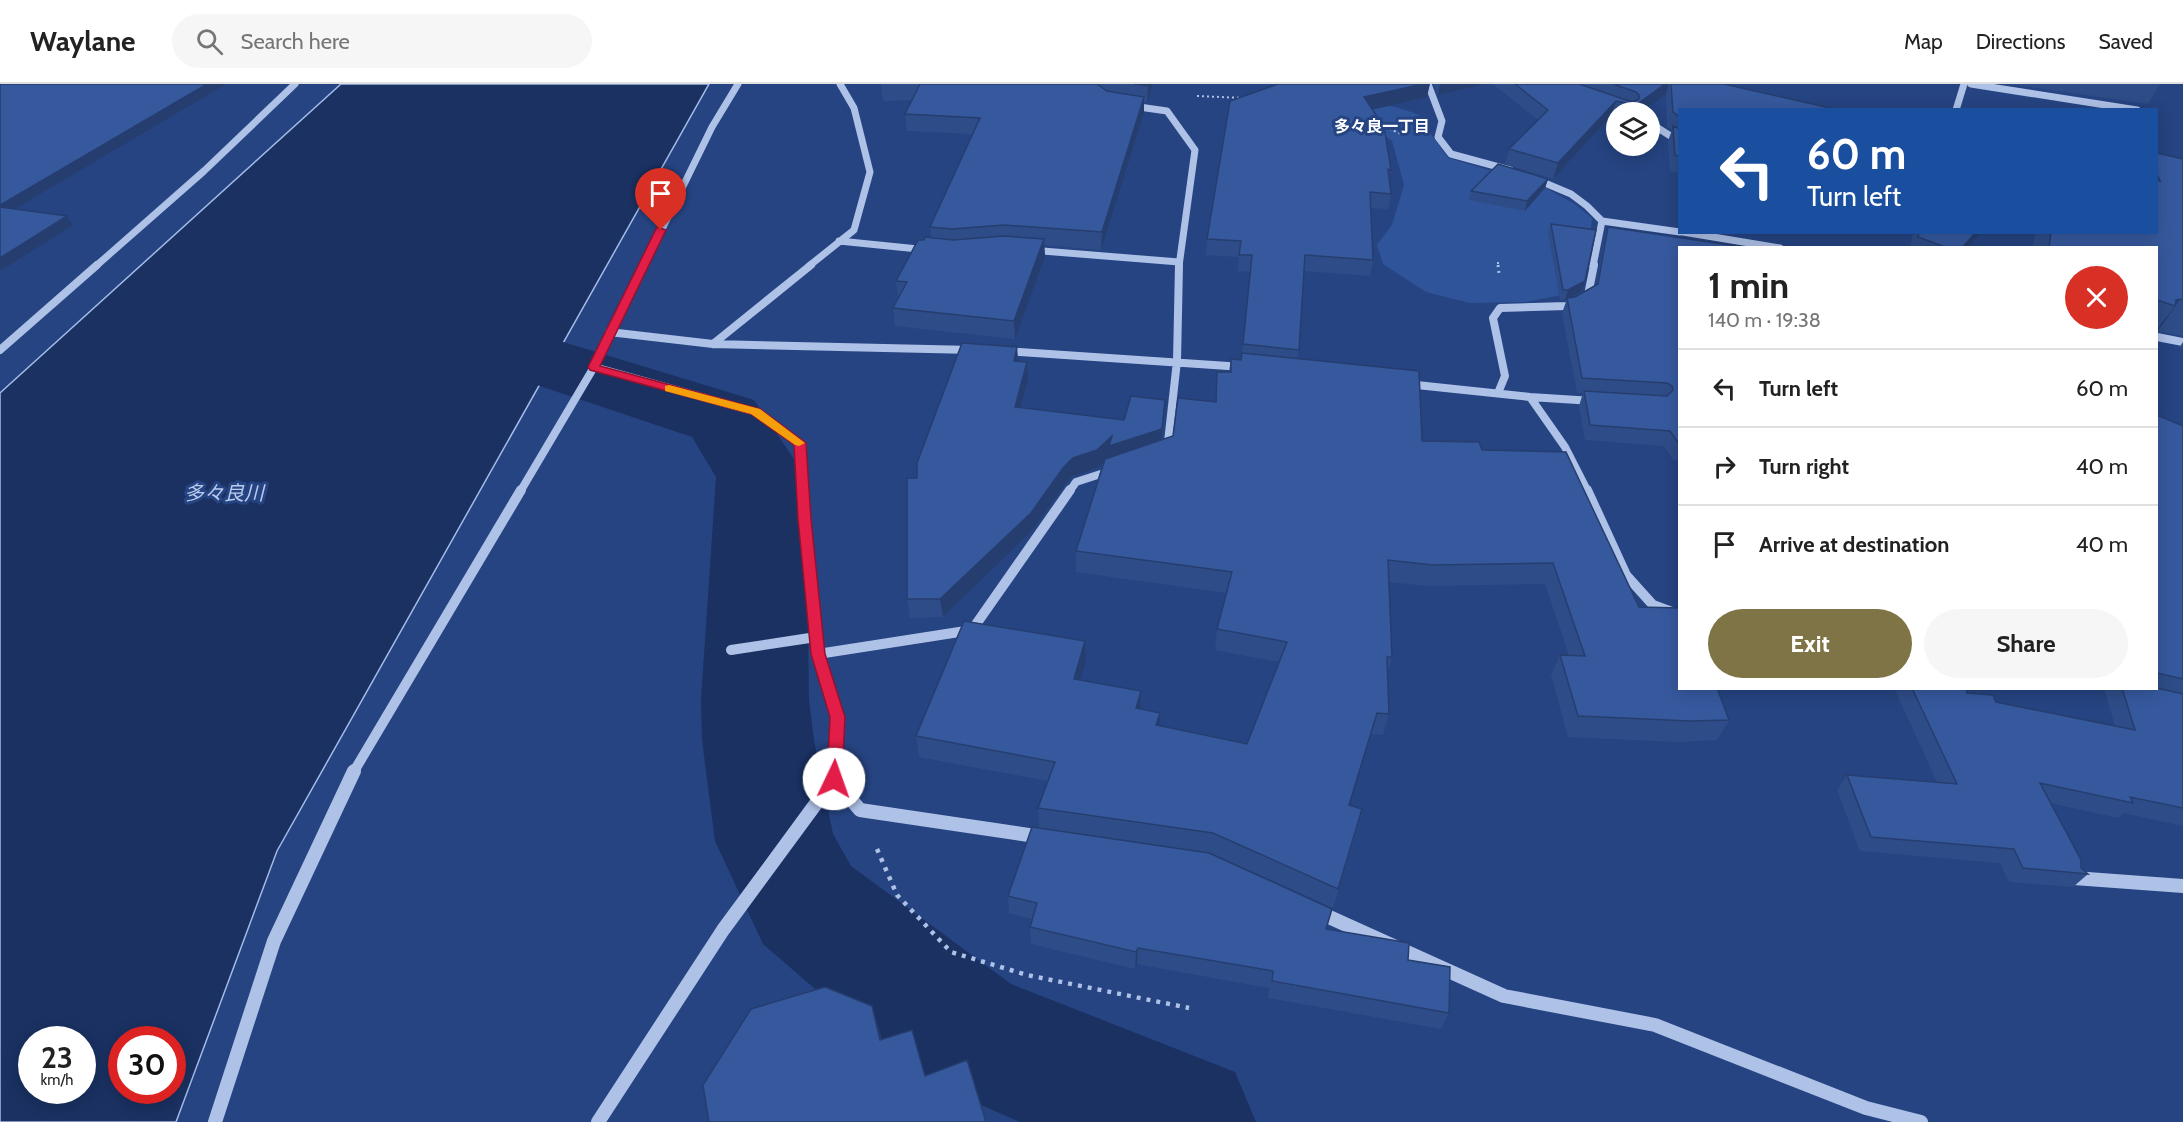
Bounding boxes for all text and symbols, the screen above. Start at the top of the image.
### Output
search box [172,14,592,68]
text: Waylane [30,24,136,58]
icon: search [193,25,226,58]
text: Search here [241,28,350,55]
text: Map [1904,29,1943,54]
text: Directions [1976,29,2065,54]
text: Saved [2098,29,2153,54]
map controls [1606,102,1660,156]
button: layers [1606,102,1660,156]
district label: 多々良一丁目 [1334,117,1430,136]
text: 60 m [1807,128,1906,180]
icon: left [1708,132,1786,210]
pin [635,168,686,230]
icon: arrive [644,177,677,210]
text: Turn left [1807,180,1901,213]
text: 1 min [1708,263,1789,307]
button: close [2065,266,2128,329]
text: 140 m · 19:38 [1708,308,1821,332]
icon: left [1708,372,1741,405]
text: Turn left [1759,375,1838,402]
text: 60 m [2076,375,2128,402]
icon: right [1708,450,1741,483]
text: Turn right [1759,453,1849,480]
text: 40 m [2076,453,2128,480]
water label: 多々良川 [184,481,266,505]
icon: arrive [1708,528,1741,561]
text: Arrive at destination [1759,531,1949,558]
text: 40 m [2076,531,2128,558]
button: Exit [1708,609,1912,678]
button: Share [1924,609,2128,678]
position arrow [802,747,866,811]
speed limit sign: 30 [108,1026,186,1104]
text: 23 [41,1039,73,1076]
text: km/h [41,1071,73,1089]

